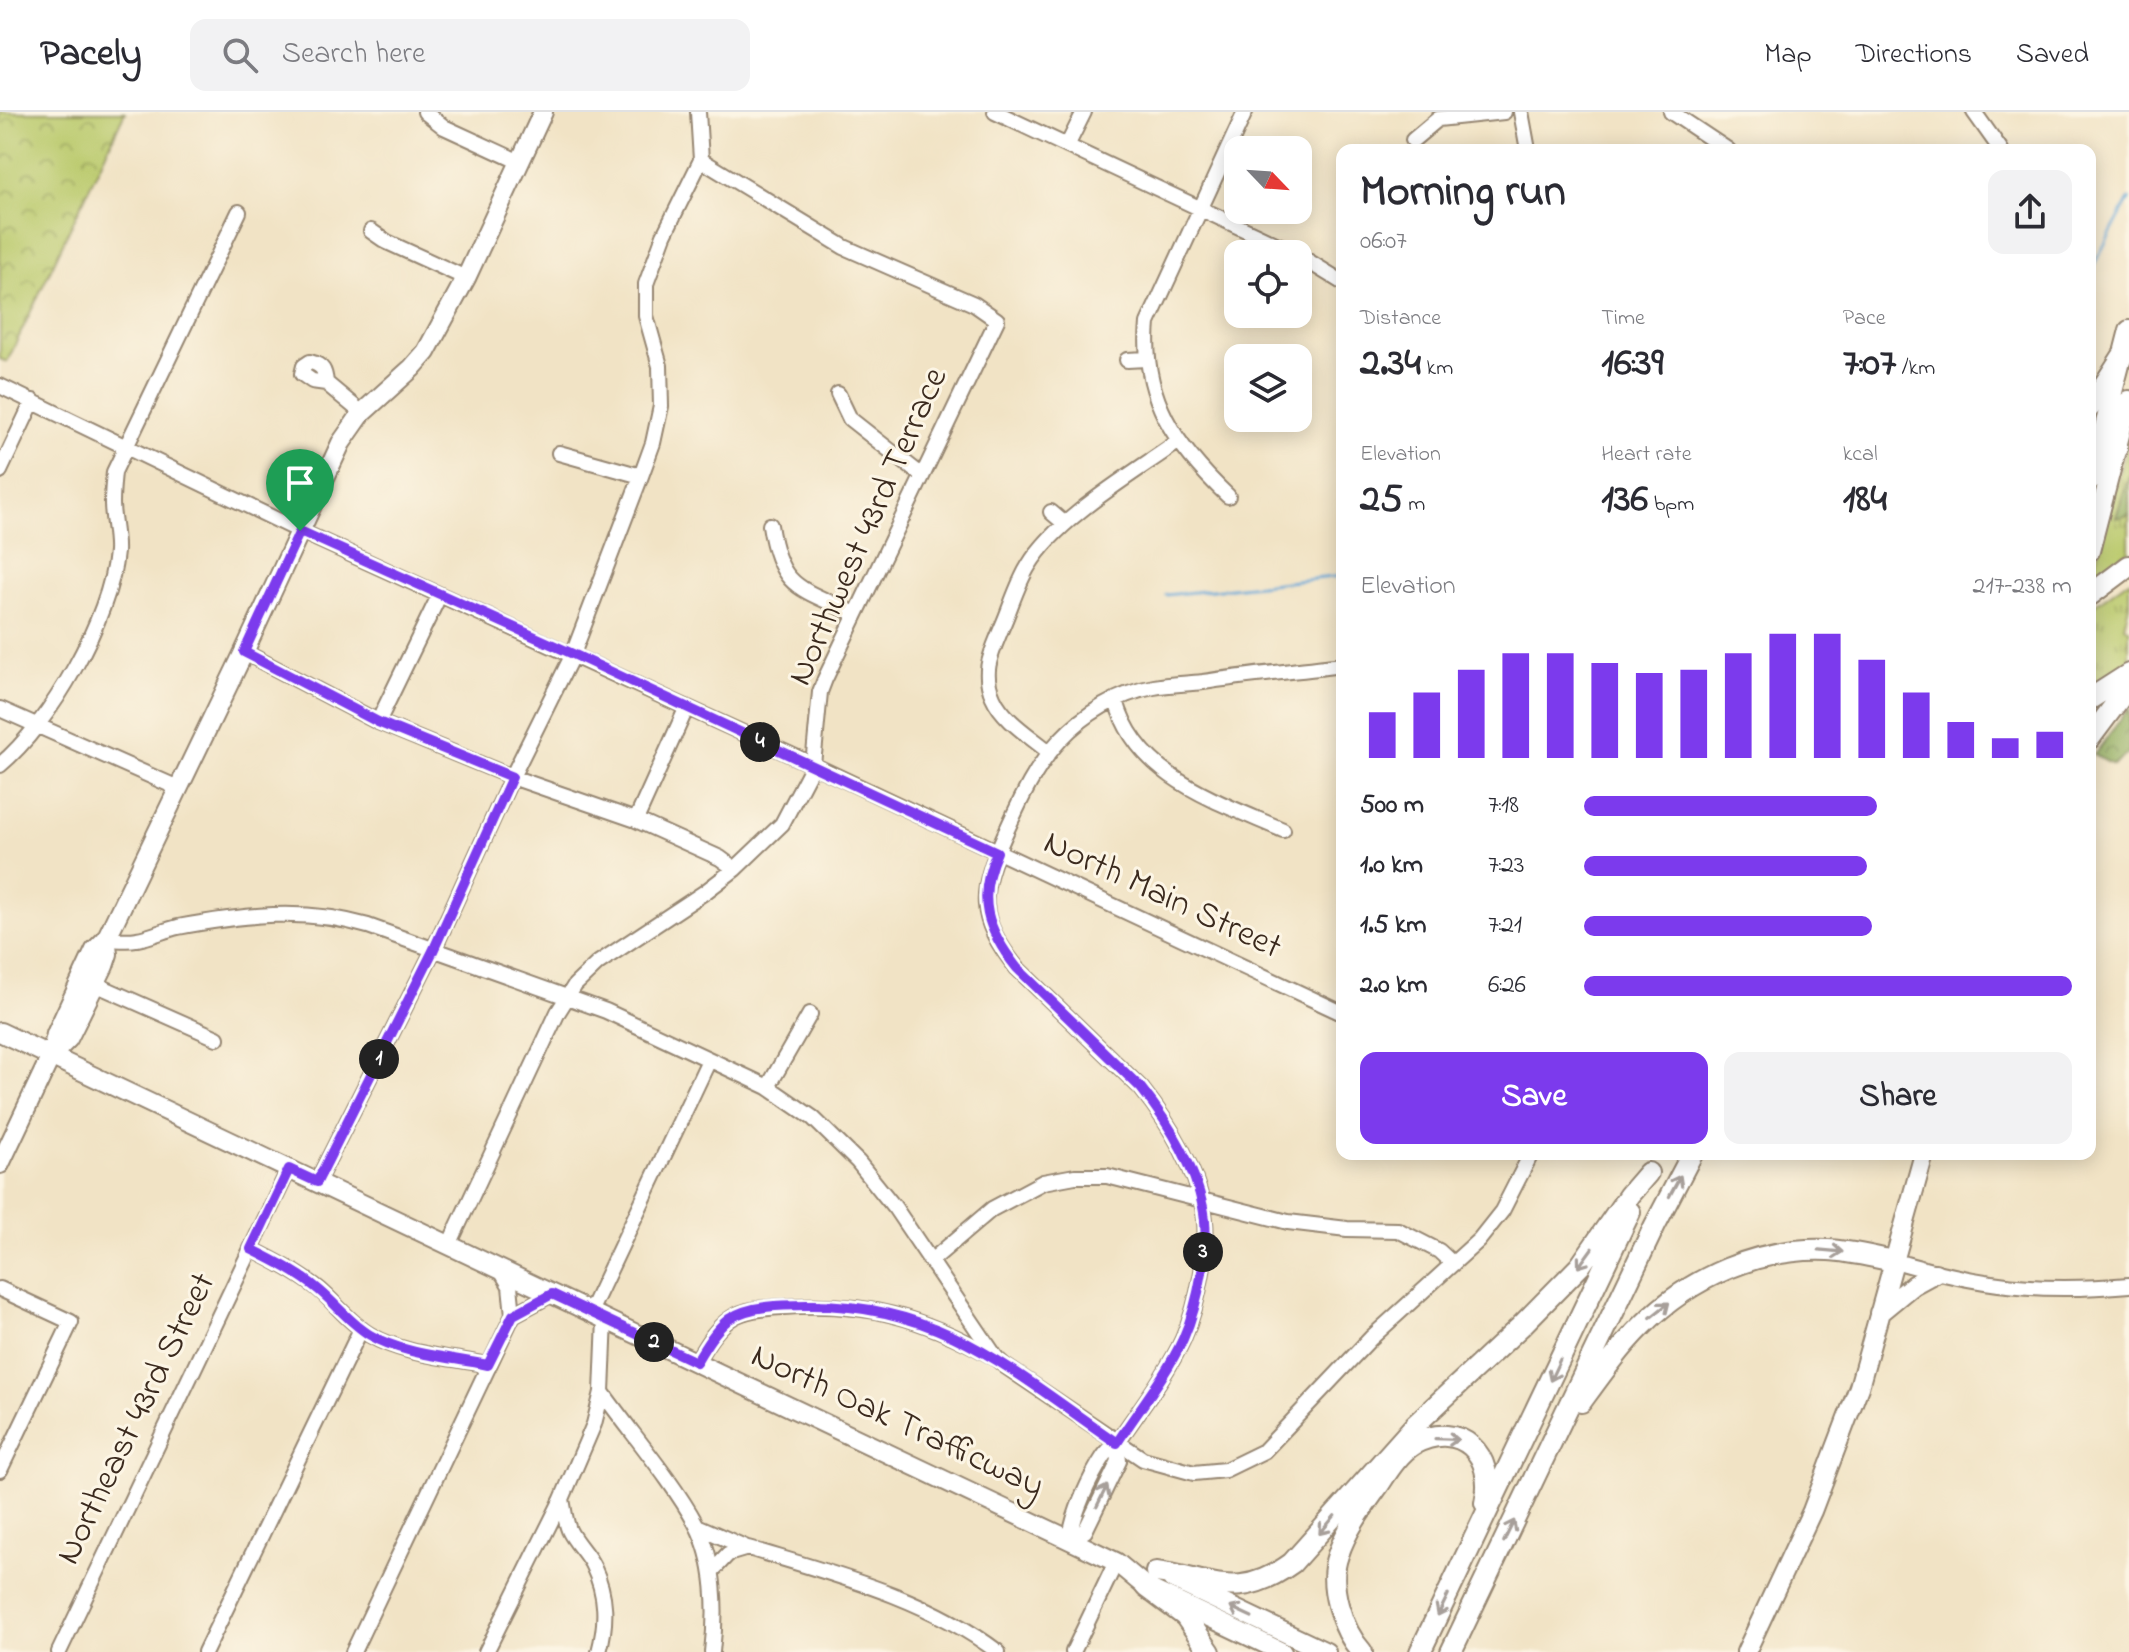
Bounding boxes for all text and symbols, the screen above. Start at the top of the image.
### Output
search box [190,19,750,91]
text: Pacely [40,27,142,83]
icon: search [218,33,262,77]
text: Search here [282,33,425,77]
text: Map [1764,35,1812,76]
text: Directions [1856,35,1972,76]
text: Saved [2016,35,2089,76]
north arrow [1224,136,1312,224]
map controls [1224,136,1312,432]
text: Morning run [1360,161,1566,225]
button: share [1988,170,2072,254]
text: 06:07 [1360,223,1407,261]
button: locate [1224,240,1312,328]
text: Distance [1360,303,1441,335]
text: Time [1601,303,1645,335]
text: Pace [1843,303,1886,335]
text: 2.34 [1360,335,1421,394]
text: 16:39 [1601,335,1664,394]
text: 7:07 [1843,335,1896,394]
button: layers [1224,344,1312,432]
text: km [1421,353,1453,385]
text: /km [1896,353,1935,385]
street label: Northwest 43rd Terrace [775,359,963,695]
text: Elevation [1360,439,1441,471]
text: Heart rate [1601,439,1692,471]
text: kcal [1843,439,1878,471]
pin [266,449,334,531]
icon: arrive [278,461,322,505]
text: 25 [1360,471,1403,530]
text: 136 [1601,471,1648,530]
text: 184 [1843,471,1887,530]
text: m [1403,489,1425,521]
text: bpm [1648,489,1694,521]
text: Elevation [1360,568,1456,606]
text: 217–238 m [1973,568,2072,606]
pin: 4 [740,722,780,762]
text: 4 [755,726,765,758]
text: 500 m [1360,787,1424,825]
text: 7:18 [1488,787,1519,825]
street label: North Main Street [1034,818,1290,974]
text: 1.0 km [1360,847,1423,885]
text: 7:23 [1488,847,1525,885]
text: 1.5 km [1360,907,1427,945]
text: 7:21 [1488,907,1522,945]
text: 2.0 km [1360,967,1428,1005]
text: 6:26 [1488,967,1526,1005]
pin: 1 [359,1039,399,1079]
text: 1 [376,1043,383,1075]
button: Save [1360,1052,1708,1144]
button: Share [1724,1052,2072,1144]
one-way arrow [1667,1175,1683,1199]
pin: 3 [1183,1232,1223,1272]
text: 3 [1198,1236,1208,1268]
one-way arrow [1817,1244,1844,1259]
one-way arrow [1577,1247,1594,1268]
street label: Northeast 43rd Street [43,1264,231,1574]
one-way arrow [1649,1301,1670,1319]
pin: 2 [634,1322,674,1362]
text: 2 [649,1326,659,1358]
street label: North Oak Trafficway [742,1331,1052,1513]
one-way arrow [1547,1358,1562,1382]
one-way arrow [1433,1431,1459,1446]
one-way arrow [1095,1484,1110,1508]
one-way arrow [1318,1514,1336,1534]
one-way arrow [1502,1520,1517,1544]
one-way arrow [1435,1592,1450,1616]
one-way arrow [1229,1604,1253,1619]

